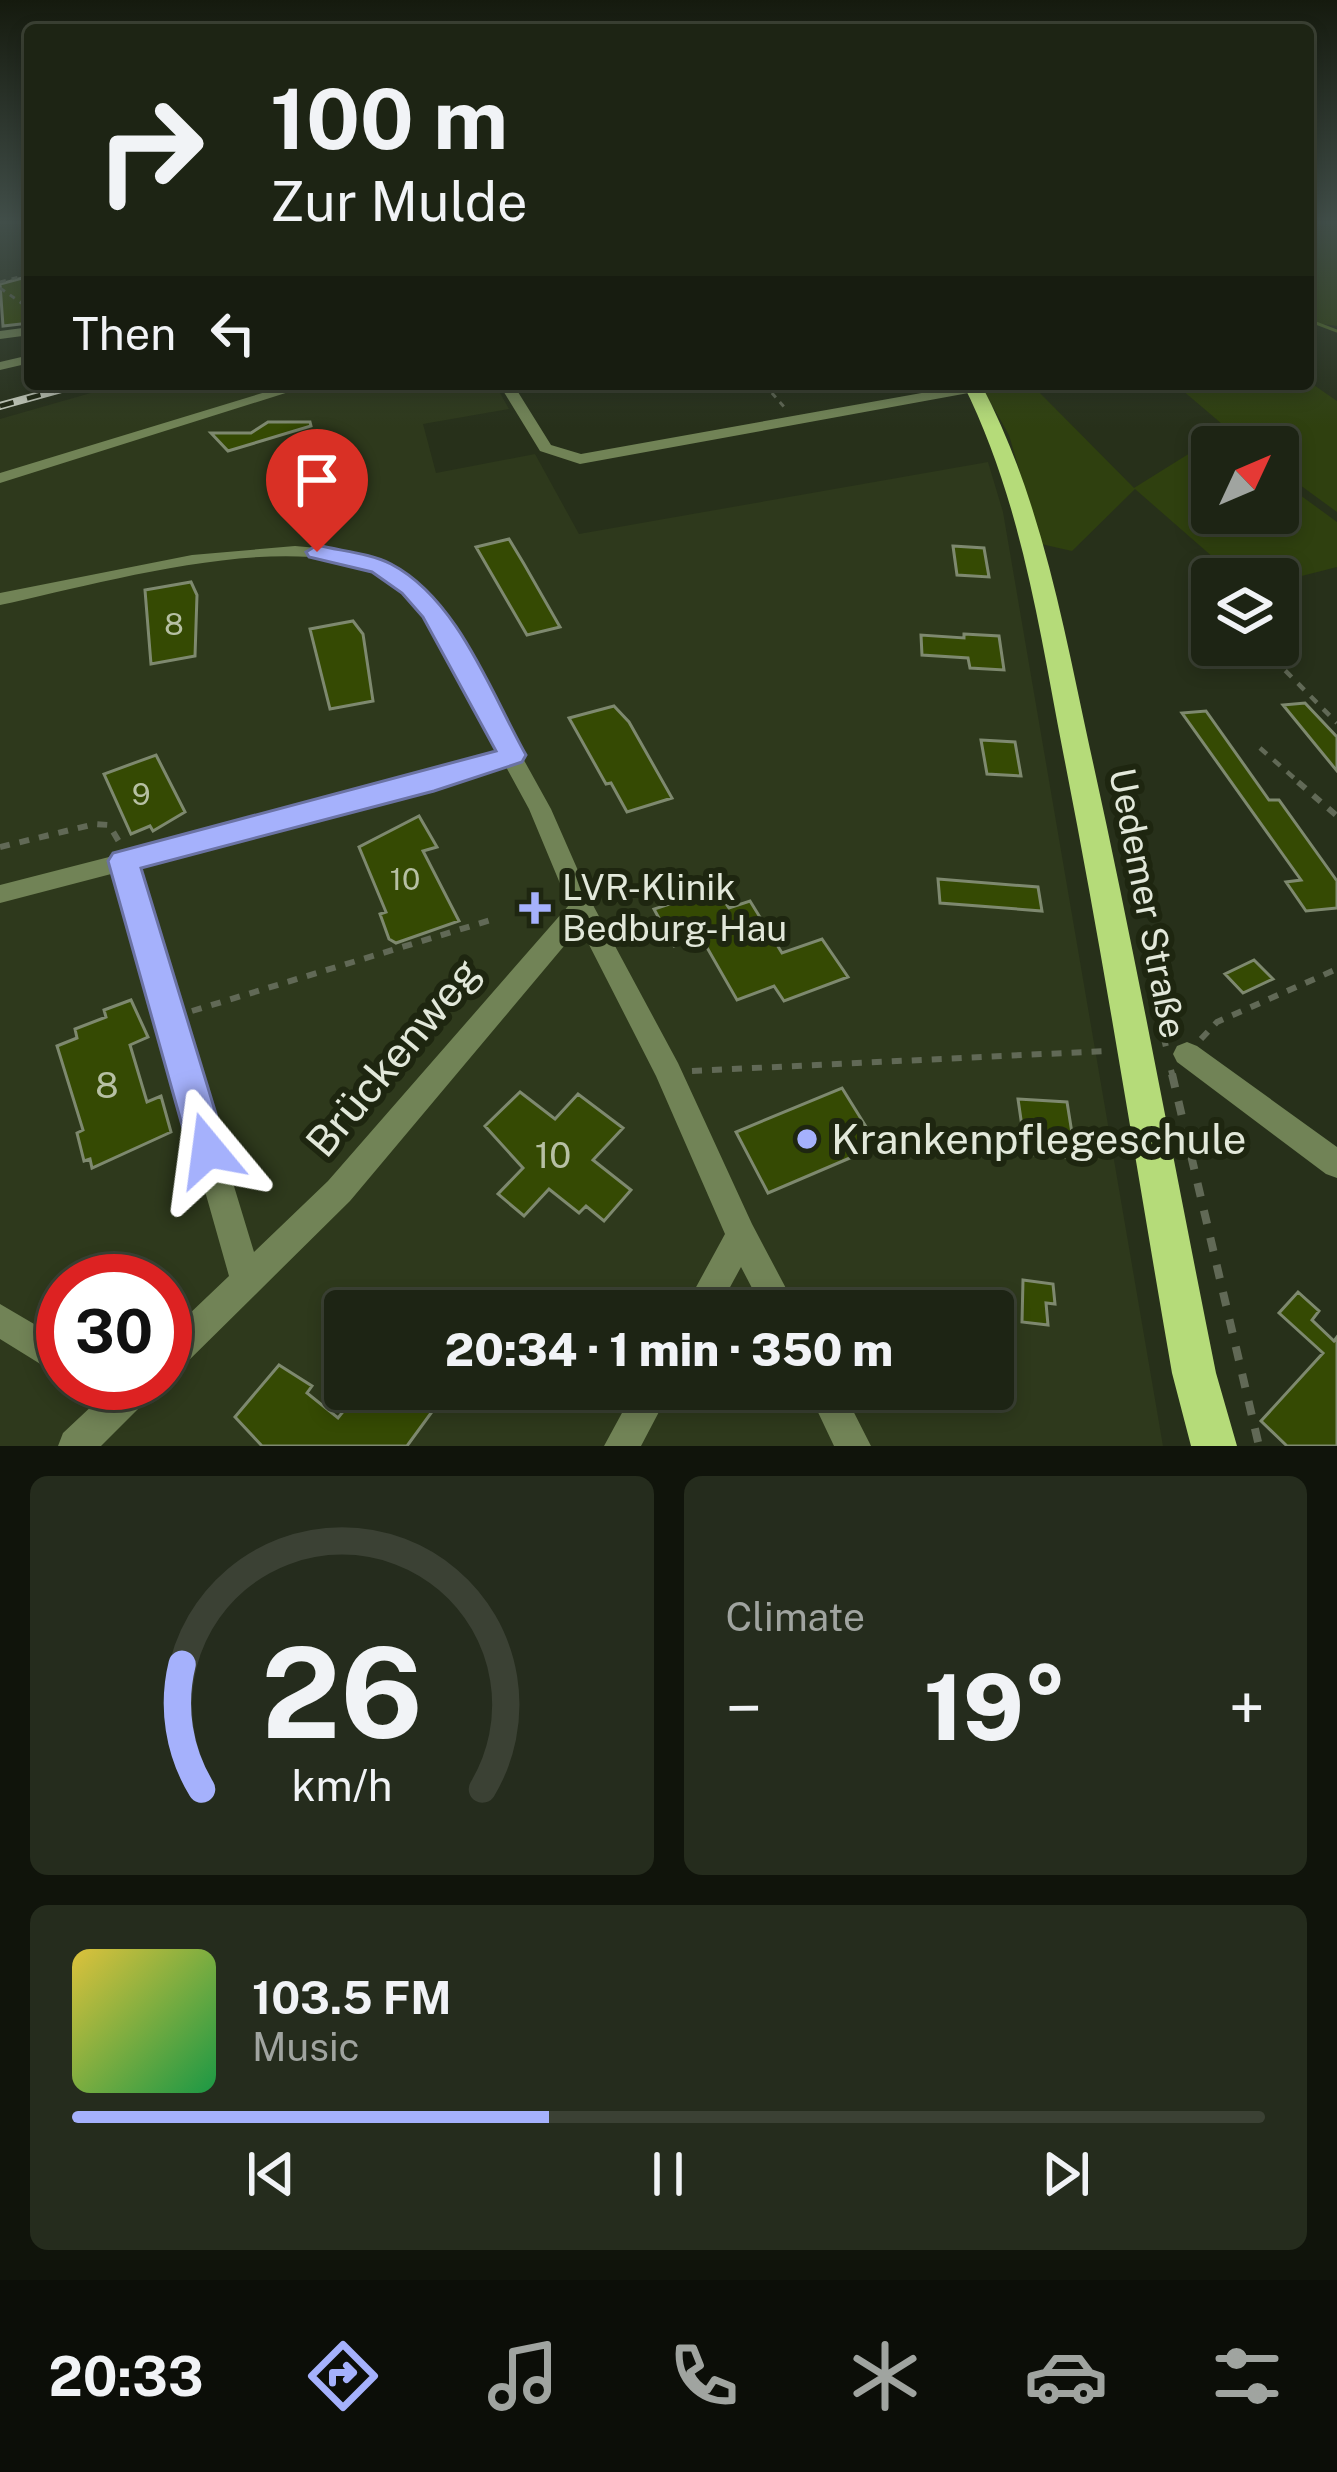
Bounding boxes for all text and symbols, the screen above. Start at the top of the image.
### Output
text: 100 m [270,69,508,168]
icon: right [72,72,228,228]
text: Zur Mulde [270,170,527,233]
icon: left [200,300,266,366]
text: Then [72,307,176,360]
north arrow [1191,426,1299,534]
map controls [1191,426,1299,666]
pin [266,429,368,552]
icon: arrive [284,447,350,513]
button: layers [1191,558,1299,666]
house number: 8 [164,606,184,642]
street label: Uedemer Straße [1101,764,1195,1042]
house number: 9 [132,776,150,812]
house number: 10 [390,861,420,897]
place label: LVR-Klinik Bedburg-Hau [562,866,787,949]
marker: LVR-Klinik Bedburg-Hau [519,892,551,924]
street label: Brückenweg [296,948,490,1166]
house number: 8 [95,1064,119,1106]
position arrow [145,1087,271,1213]
place label: Krankenpflegeschule [831,1114,1247,1163]
marker: Krankenpflegeschule [794,1126,820,1152]
house number: 10 [535,1134,571,1176]
speed limit sign: 30 [36,1254,192,1410]
text: 20:34 · 1 min · 350 m [445,1323,893,1376]
text: Climate [726,1594,865,1640]
text: 26 [261,1619,423,1766]
text: 19° [924,1654,1067,1760]
text: − [726,1669,762,1747]
text: + [1228,1669,1265,1747]
text: km/h [291,1759,392,1810]
text: 103.5 FM [252,1971,452,2024]
text: Music [252,2024,360,2070]
icon: previous [238,2141,304,2207]
icon: pause [635,2141,701,2207]
icon: next [1033,2141,1099,2207]
icon: directions [301,2334,385,2418]
icon: music [481,2334,565,2418]
icon: phone [662,2334,746,2418]
icon: climate [843,2334,927,2418]
icon: car [1024,2334,1108,2418]
icon: filters [1205,2334,1289,2418]
text: 20:33 [48,2345,204,2408]

